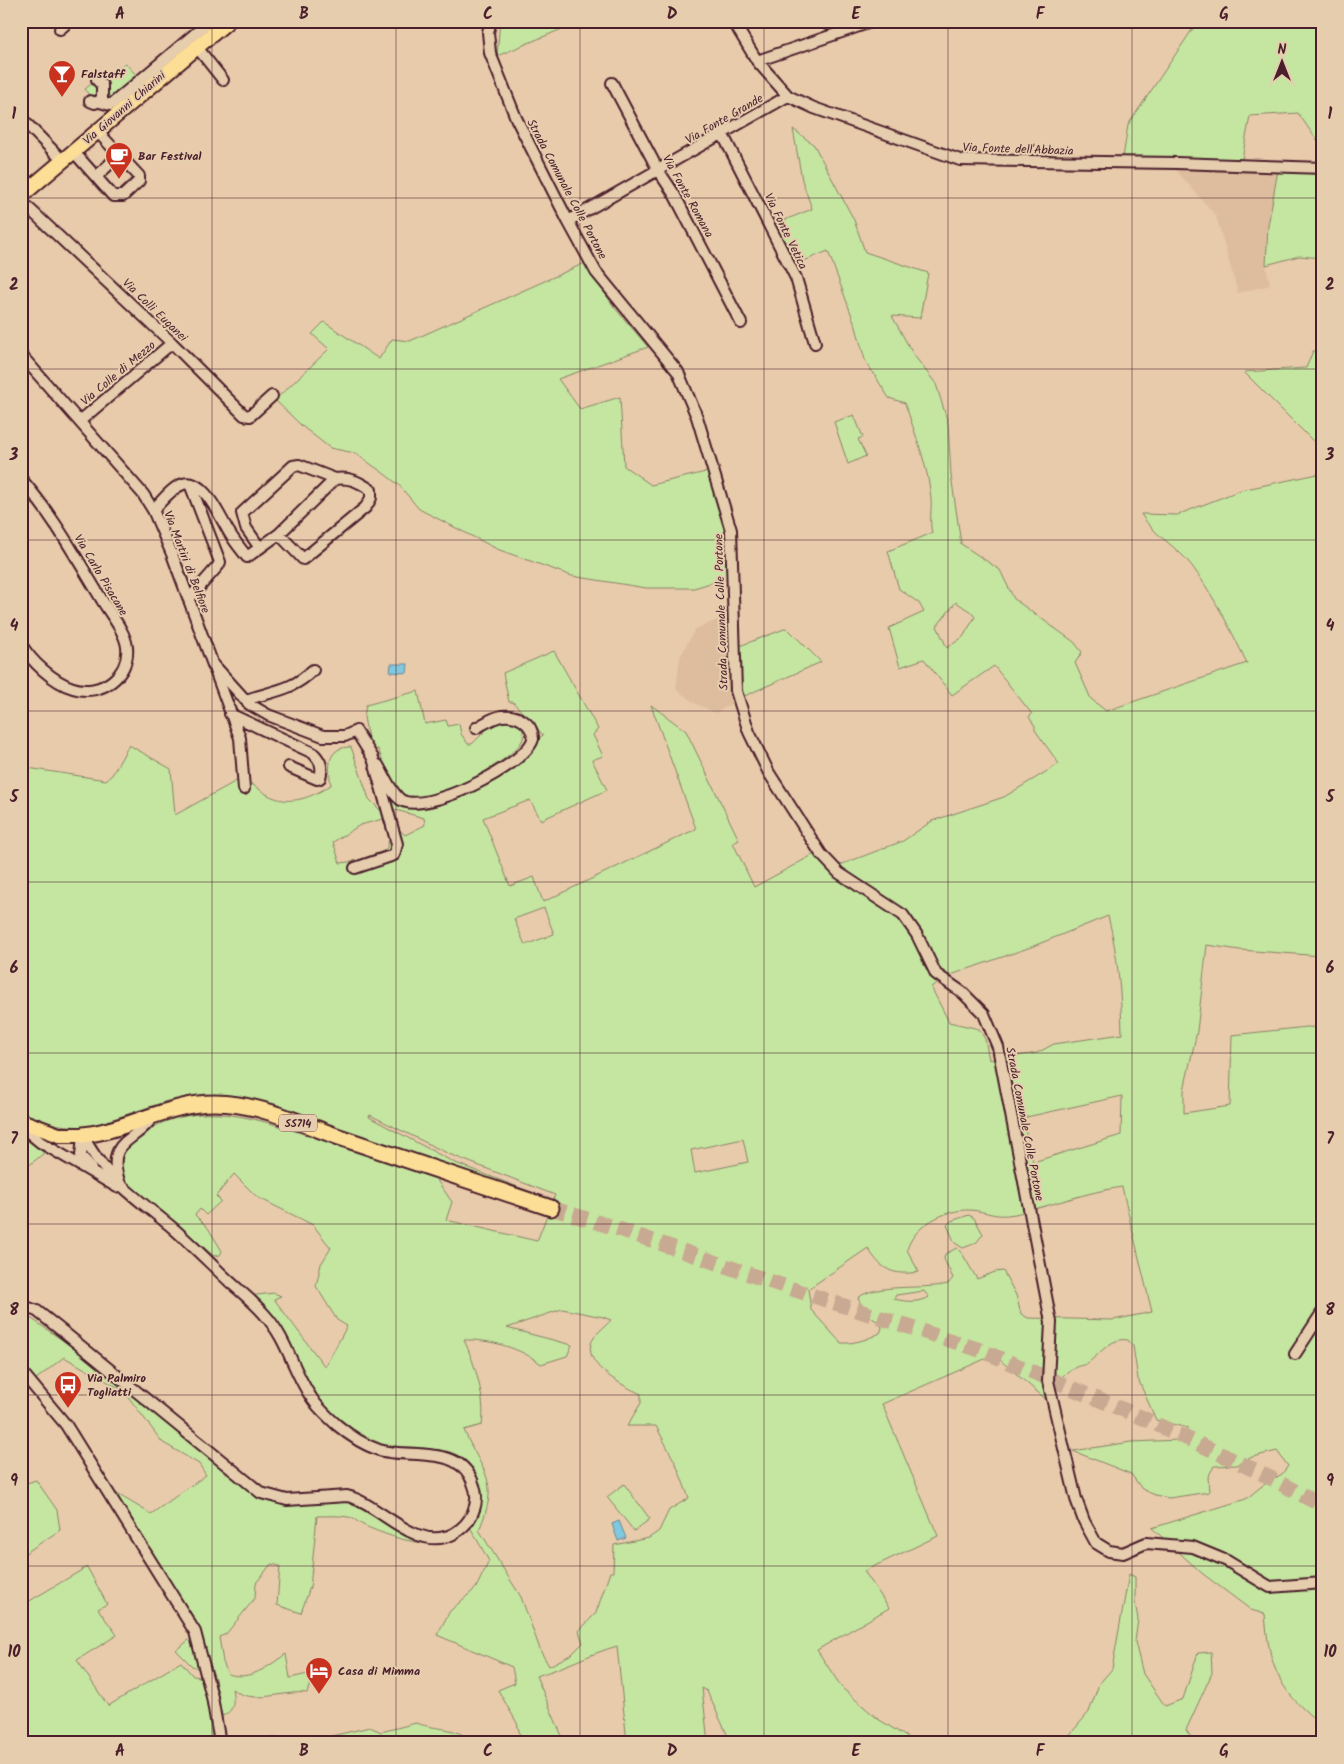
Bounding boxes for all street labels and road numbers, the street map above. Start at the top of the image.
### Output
street label: Via Giovanni Chiarini [79,66,171,150]
street label: Via Fonte Grande [682,89,767,150]
street label: Strada Comunale Colle Portone [521,116,612,263]
street label: Via Fonte dell'Abbazia [962,138,1074,161]
street label: Via Fonte Romana [657,151,718,242]
street label: Via Fonte Vetica [759,190,812,273]
street label: Via Colli Euganei [118,274,193,347]
street label: Via Colle di Mezzo [77,336,160,411]
street label: Via Martiri di Belfiore [158,508,215,617]
street label: Via Carlo Pisacane [69,531,133,620]
street label: Strada Comunale Colle Portone [709,533,734,691]
street label: Strada Comunale Colle Portone [1000,1045,1049,1203]
road number: SS714 [279,1114,317,1132]

